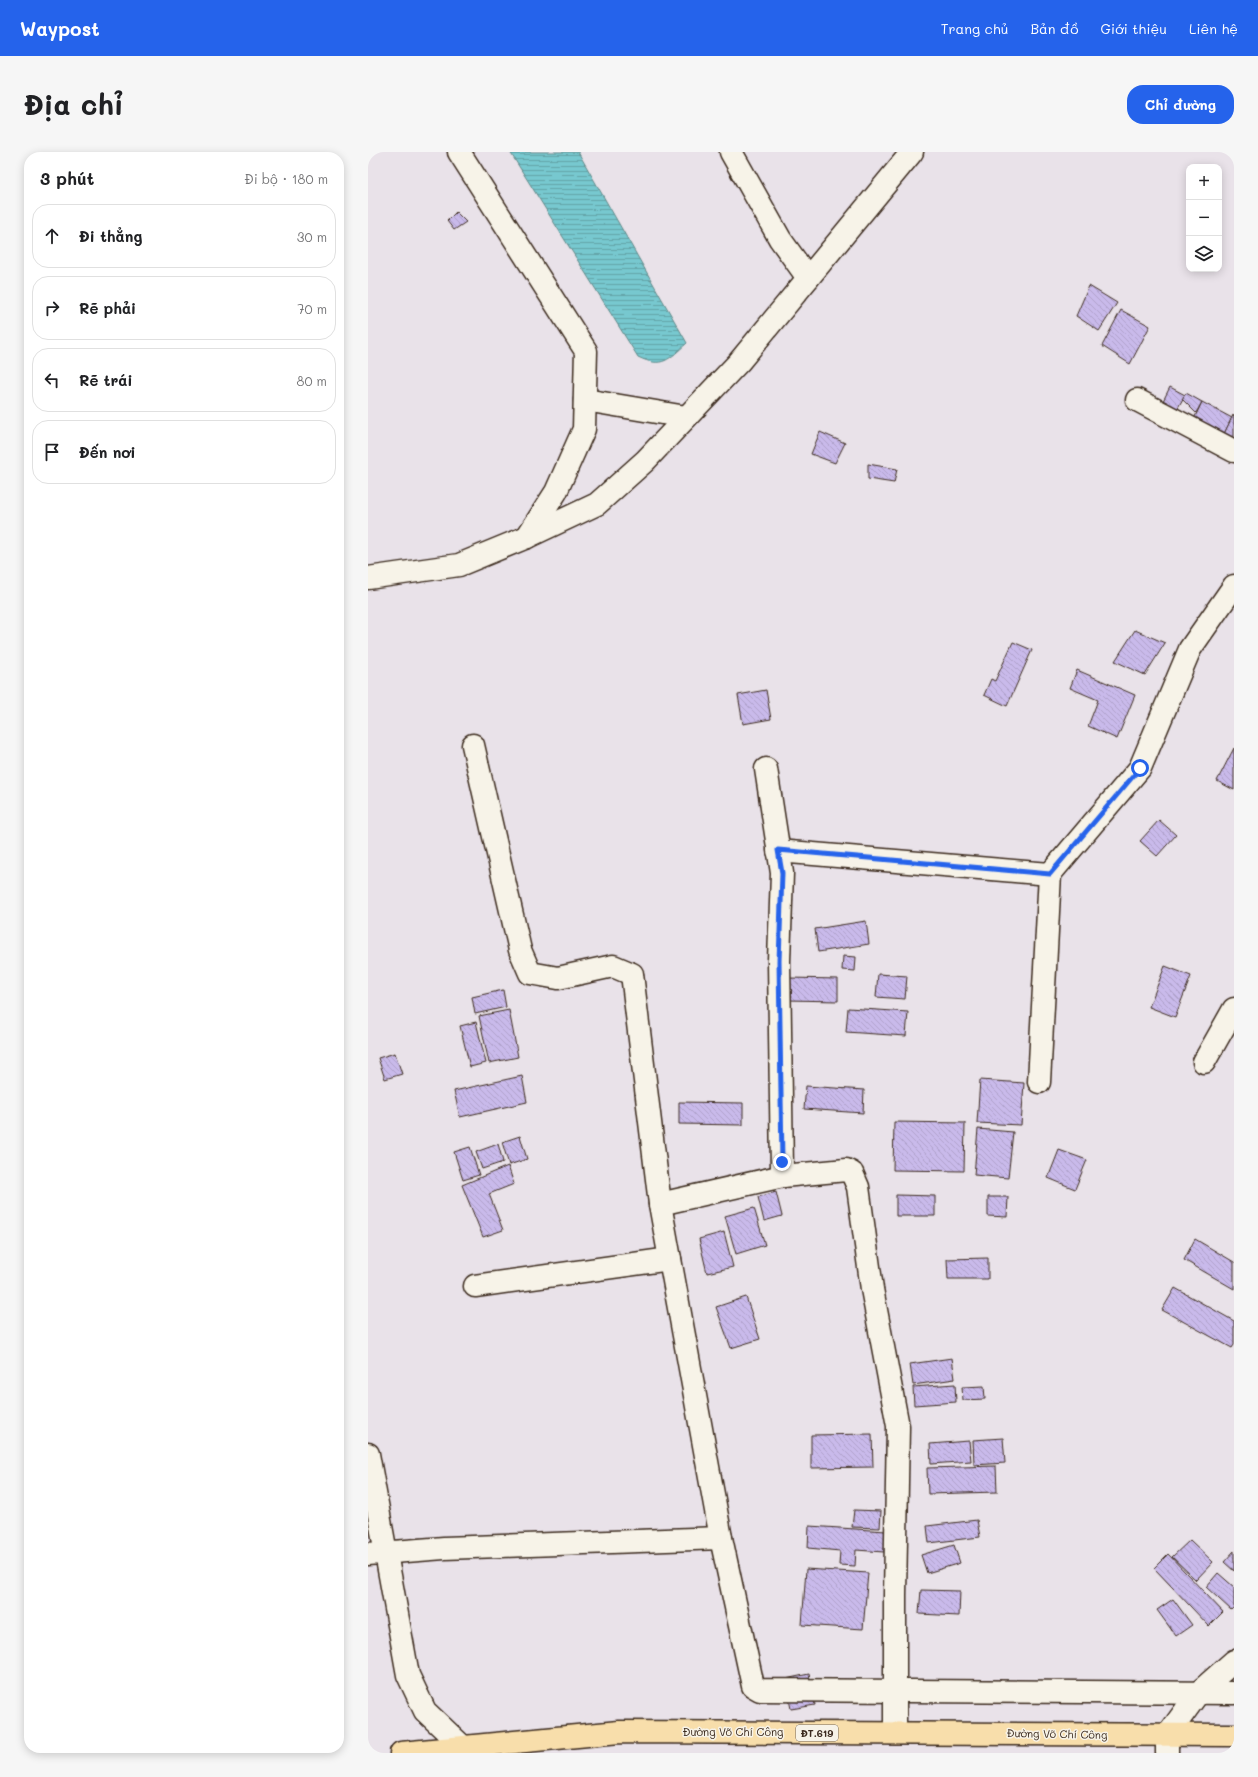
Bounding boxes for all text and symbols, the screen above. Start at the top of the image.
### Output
text: Waypost [20,16,100,41]
text: Trang chủ [941,19,1008,38]
text: Bản đồ [1030,19,1078,38]
text: Giới thiệu [1100,19,1167,38]
text: Liên hệ [1189,19,1238,38]
button: Chỉ đường [1127,85,1234,124]
text: Địa chỉ [24,86,124,122]
map controls [1186,164,1222,272]
button: + [1186,164,1222,200]
text: 3 phút [40,167,94,189]
text: Đi bộ · 180 m [244,170,328,187]
button: − [1186,200,1222,236]
icon: ahead [41,225,63,247]
text: Đi thẳng [79,226,142,246]
text: 30 m [297,228,327,245]
button: layers [1186,236,1222,272]
icon: right [41,297,63,319]
text: Rẽ phải [79,298,136,318]
text: 70 m [297,300,327,317]
icon: left [41,369,63,391]
text: Rẽ trái [79,370,132,390]
text: 80 m [297,372,327,389]
icon: arrive [41,441,63,463]
text: Đến nơi [79,442,135,462]
route start [1131,759,1149,777]
route end [773,1153,791,1171]
street label: Đường Võ Chí Công [683,1724,783,1739]
road number: ĐT.619 [796,1725,838,1741]
street label: Đường Võ Chí Công [1006,1725,1108,1742]

